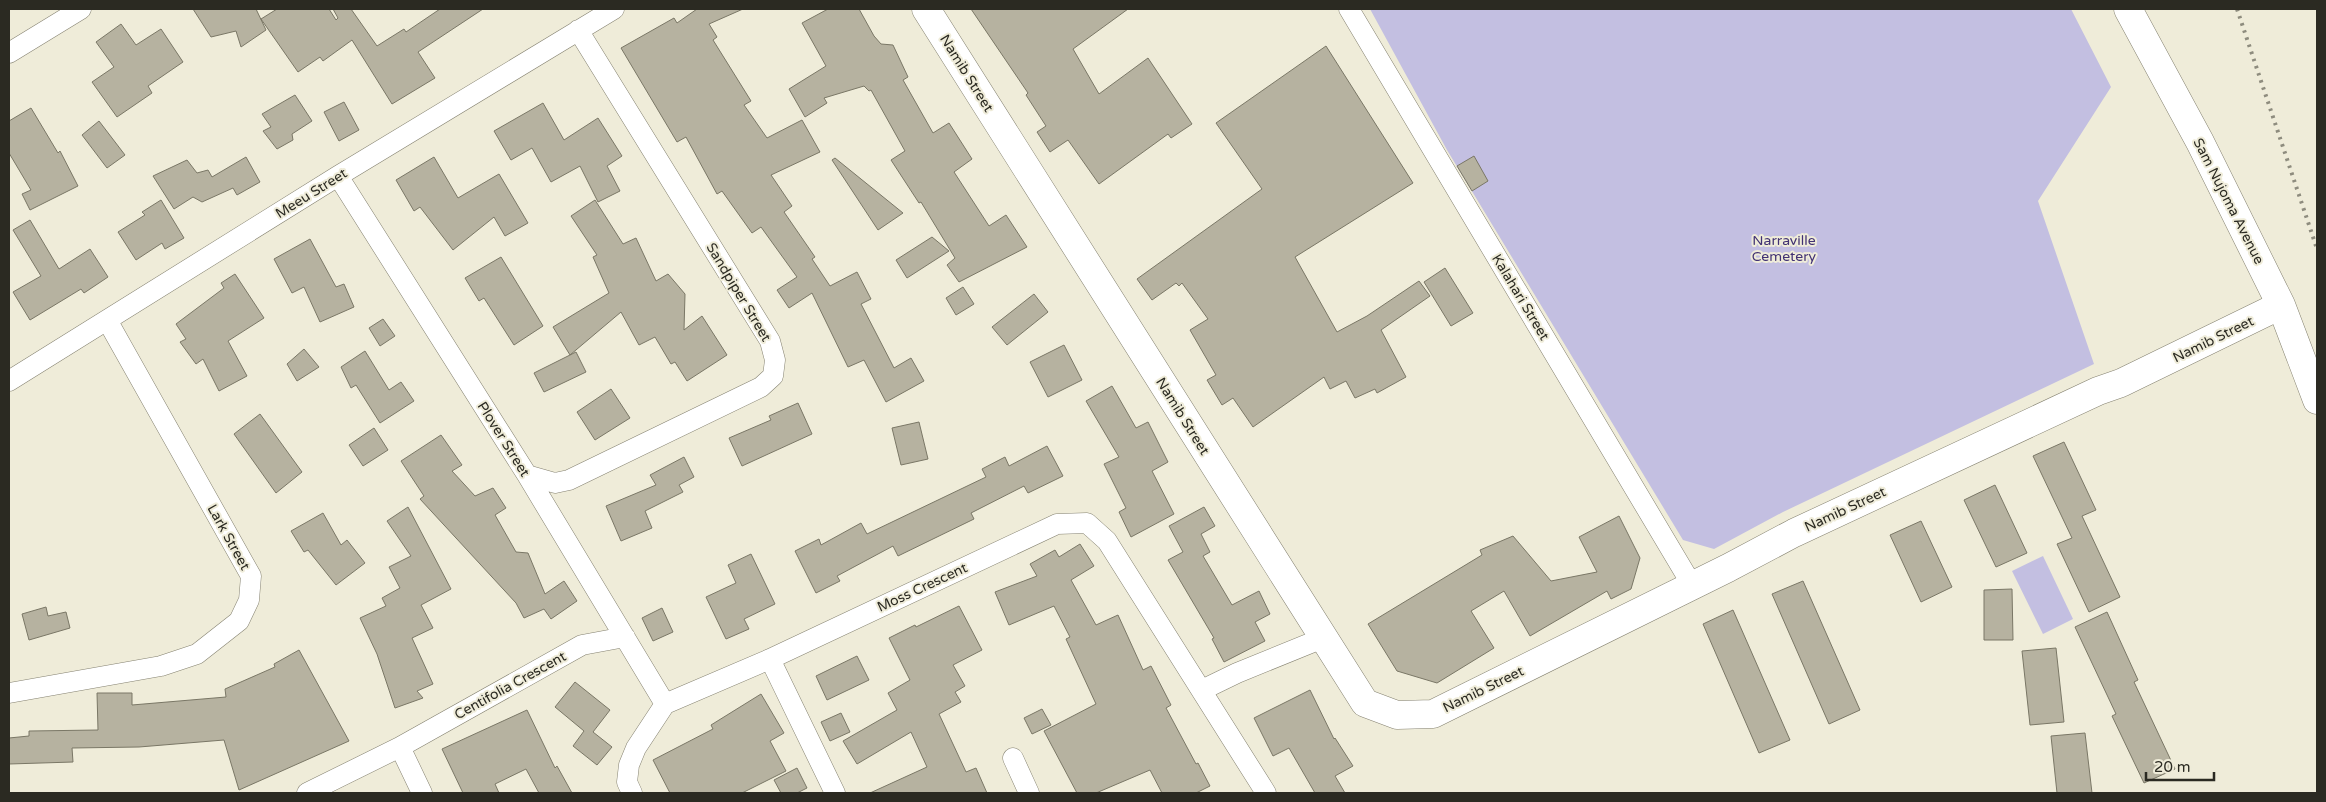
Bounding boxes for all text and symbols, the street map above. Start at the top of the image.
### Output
street label: Namib Street [936,31,997,116]
street label: Sam Nujoma Avenue [2189,135,2268,267]
street label: Meeu Street [272,164,351,222]
park label: Narraville Cemetery [1752,232,1817,265]
street label: Sandpiper Street [702,240,775,345]
street label: Kalahari Street [1488,251,1553,344]
street label: Namib Street [2170,312,2257,366]
street label: Namib Street [1152,374,1213,459]
street label: Plover Street [474,399,534,481]
street label: Namib Street [1802,483,1889,536]
street label: Lark Street [204,501,254,574]
street label: Moss Crescent [874,559,971,616]
street label: Centifolia Crescent [451,647,570,723]
street label: Namib Street [1440,662,1527,716]
scale bar [2146,750,2214,782]
text: 20 m [2154,758,2191,776]

